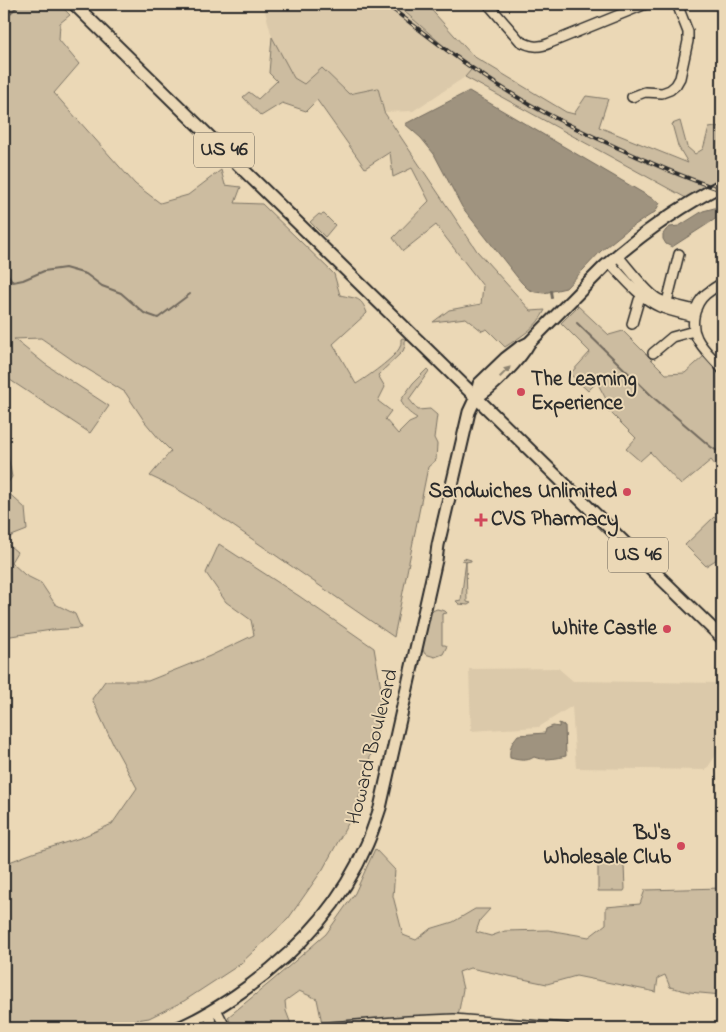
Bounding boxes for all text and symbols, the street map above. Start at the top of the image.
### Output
road number: US 46 [194,132,254,168]
place label: The Learning Experience [531,365,637,419]
one-way arrow [499,366,511,378]
marker: The Learning Experience [515,386,527,398]
place label: Sandwiches Unlimited [429,477,617,507]
marker: Sandwiches Unlimited [621,486,633,498]
place label: CVS Pharmacy [491,505,619,537]
marker: CVS Pharmacy [475,514,487,526]
road number: US 46 [608,538,668,572]
place label: White Castle [552,614,658,644]
marker: White Castle [661,623,673,635]
street label: Howard Boulevard [339,666,407,828]
place label: BJ's Wholesale Club [543,819,672,873]
marker: BJ's Wholesale Club [675,840,687,852]

